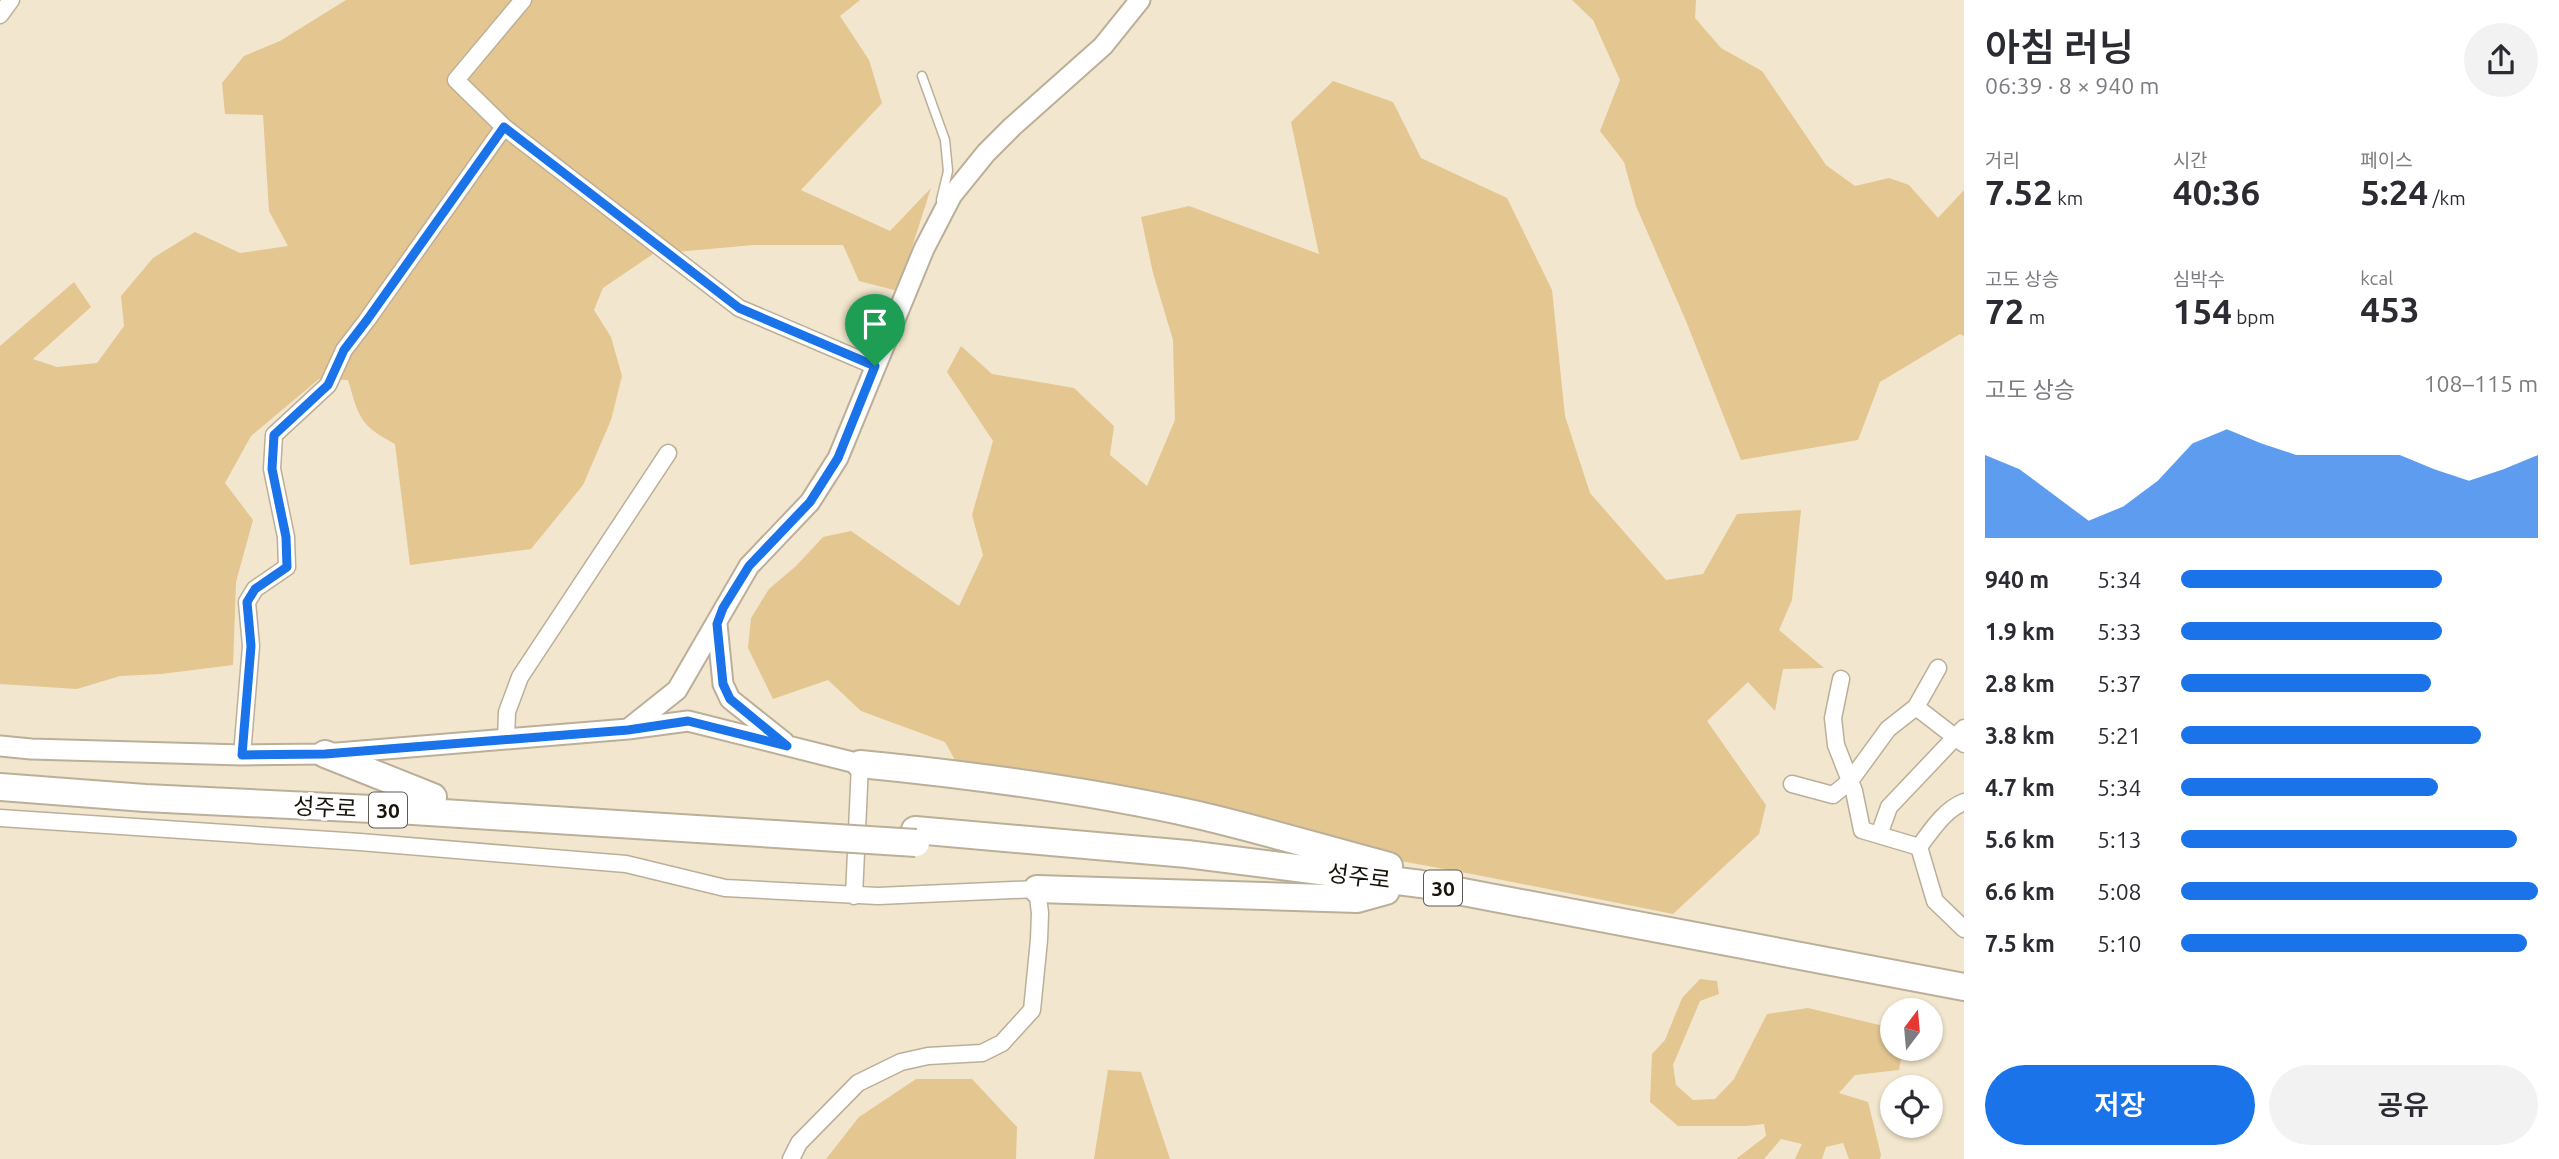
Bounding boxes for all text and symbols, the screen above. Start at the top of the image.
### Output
button: share [2464,23,2538,97]
text: 아침 러닝 [1985,26,2134,68]
text: 06:39 · 8 × 940 m [1985,73,2159,98]
text: 거리 [1985,149,2020,171]
text: 시간 [2173,149,2208,171]
text: 페이스 [2360,149,2413,171]
text: 7.52 [1985,172,2053,212]
text: 40:36 [2173,172,2260,212]
text: 5:24 [2360,172,2428,212]
text: km [2053,187,2083,209]
text: /km [2428,187,2466,209]
text: kcal [2360,267,2393,289]
text: 고도 상승 [1985,268,2059,290]
text: 심박수 [2173,268,2225,290]
text: 453 [2360,289,2420,329]
text: 72 [1985,291,2024,331]
text: 154 [2173,291,2232,331]
pin [845,294,905,366]
icon: arrive [856,305,894,343]
text: m [2024,306,2045,328]
text: bpm [2232,306,2275,328]
text: 108–115 m [2424,371,2538,396]
text: 고도 상승 [1985,377,2075,402]
text: 940 m [1985,567,2049,592]
text: 5:34 [2097,567,2142,592]
text: 1.9 km [1985,619,2055,644]
text: 5:33 [2097,619,2142,644]
text: 2.8 km [1985,671,2055,696]
text: 5:37 [2097,671,2142,696]
text: 3.8 km [1985,723,2055,748]
text: 5:21 [2097,723,2142,748]
text: 4.7 km [1985,775,2055,800]
text: 5:34 [2097,775,2142,800]
road number: 30 [369,792,407,828]
street label: 성주로 [293,793,357,821]
text: 5.6 km [1985,827,2055,852]
text: 5:13 [2097,827,2142,852]
street label: 성주로 [1326,860,1392,892]
road number: 30 [1424,870,1462,906]
text: 6.6 km [1985,879,2055,904]
text: 5:08 [2097,879,2142,904]
text: 7.5 km [1985,931,2055,956]
text: 5:10 [2097,931,2142,956]
north arrow [1880,998,1942,1060]
map controls [1880,998,1943,1138]
button: 저장 [1985,1065,2255,1145]
button: 공유 [2269,1065,2538,1145]
button: locate [1880,1075,1943,1138]

